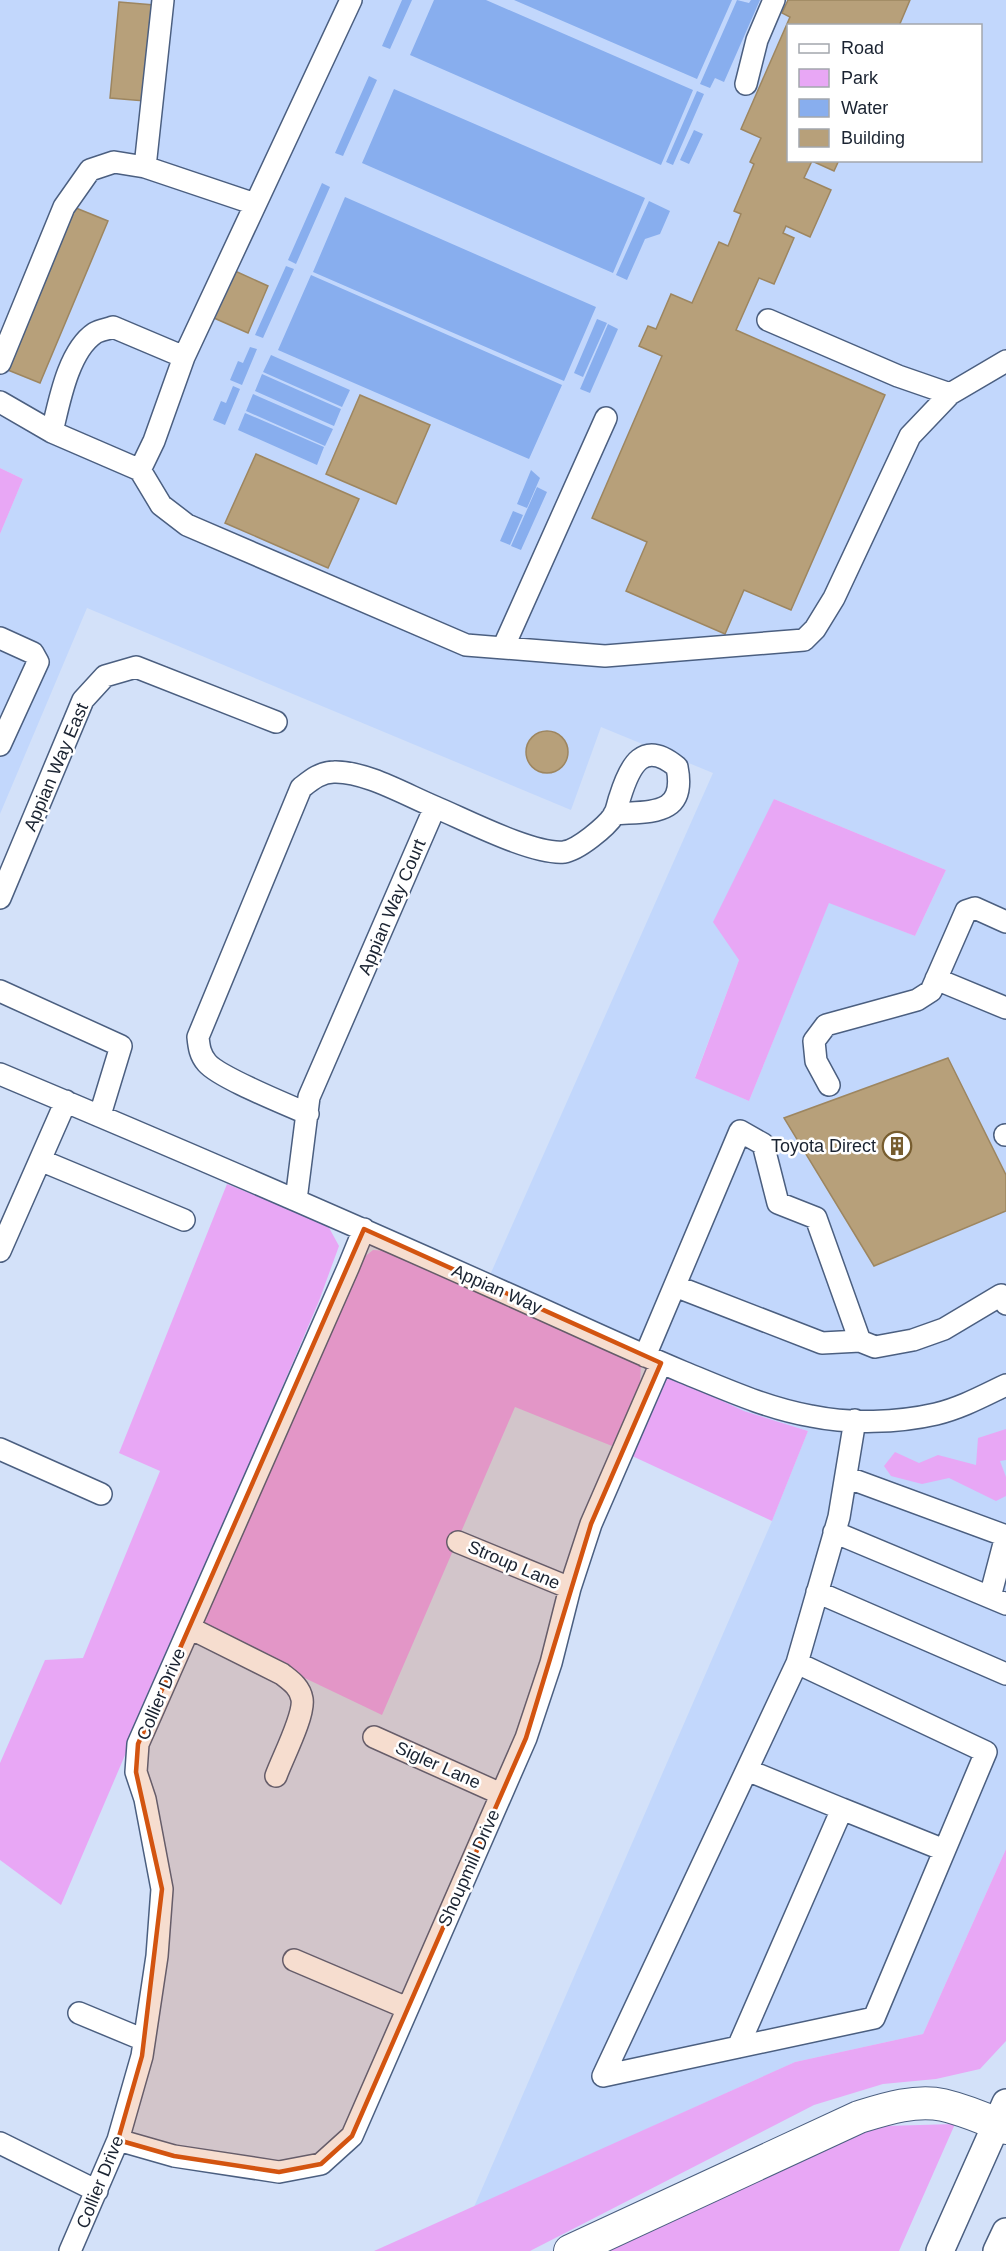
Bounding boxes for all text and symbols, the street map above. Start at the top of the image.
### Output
legend [787,24,982,162]
text: Road [841,38,884,58]
text: Park [841,68,879,88]
text: Water [841,98,888,118]
text: Building [841,128,905,148]
street label: Appian Way East [20,700,92,834]
street label: Appian Way Court [354,836,430,978]
building icon: Toyota Direct [881,1130,913,1162]
place label: Toyota Direct [771,1136,876,1156]
street label: Appian Way [449,1260,545,1318]
street label: Stroup Lane [465,1537,563,1593]
street label: Collier Drive [133,1645,189,1743]
street label: Sigler Lane [392,1737,484,1793]
street label: Shoupmill Drive [434,1806,504,1930]
street label: Collier Drive [72,2133,128,2231]

